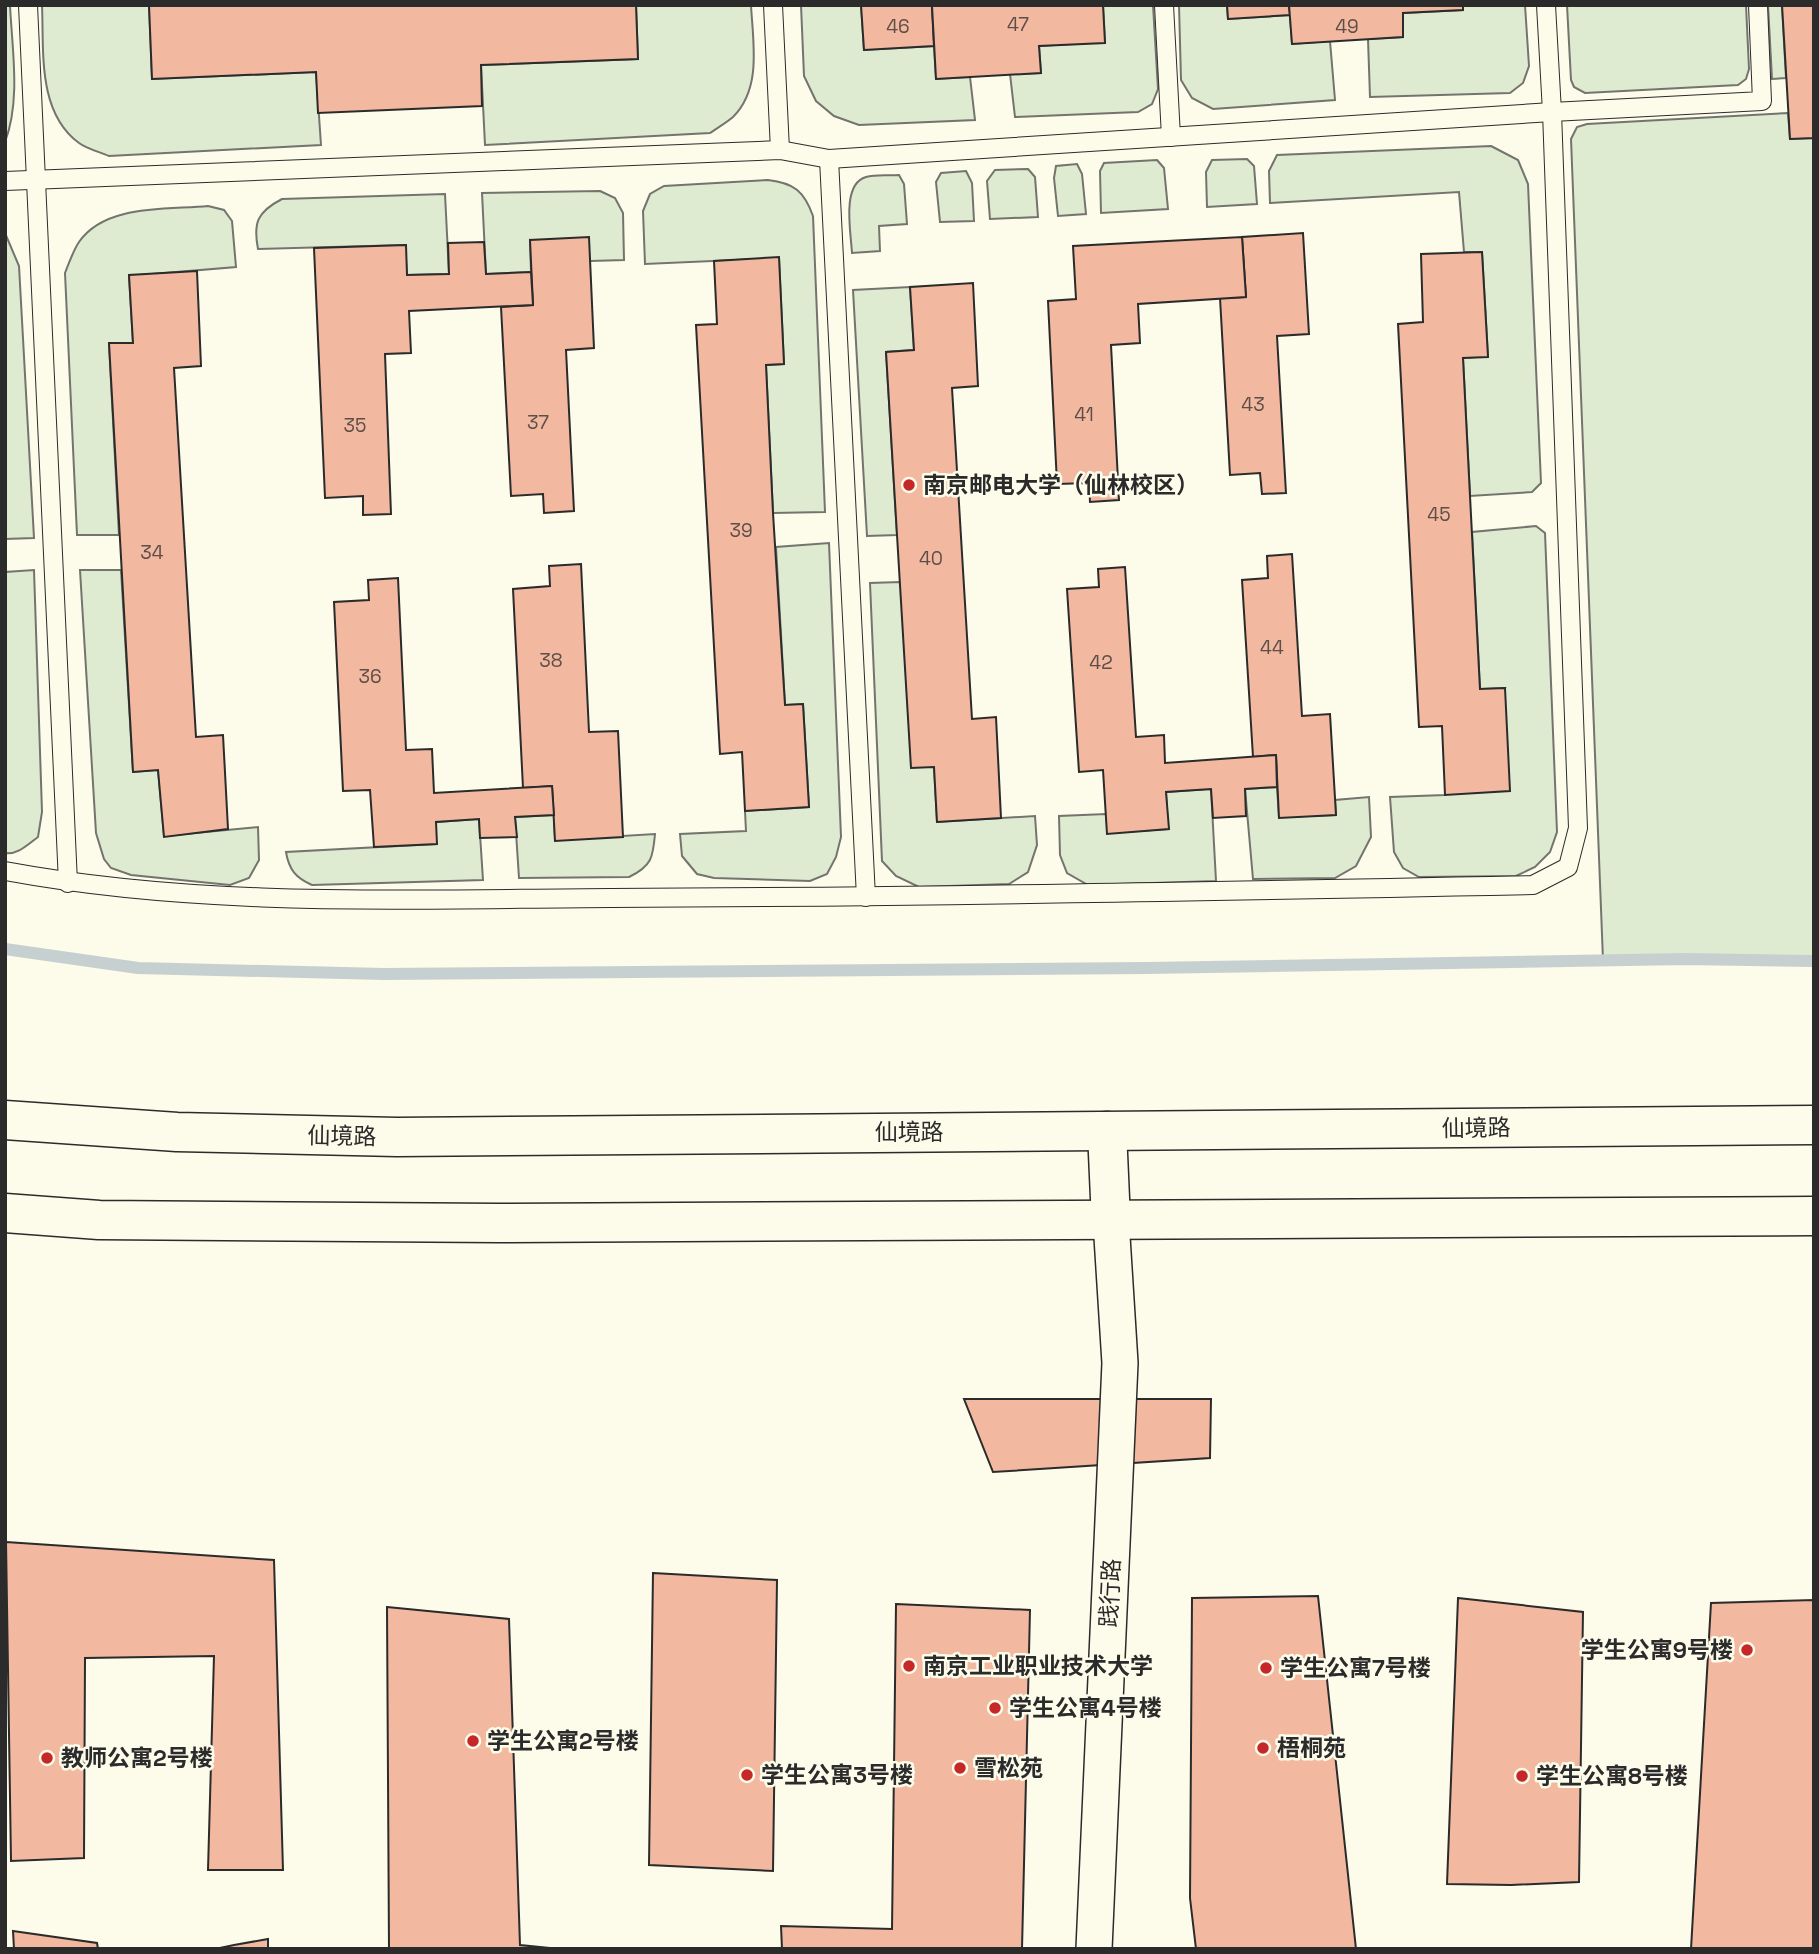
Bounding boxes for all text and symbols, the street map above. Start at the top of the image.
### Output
house number: 47 [1007,12,1029,37]
house number: 46 [886,14,910,39]
house number: 49 [1335,14,1359,39]
house number: 43 [1241,392,1265,417]
house number: 41 [1074,402,1094,427]
house number: 37 [527,410,549,435]
house number: 35 [344,413,366,438]
place label: 南京邮电大学（仙林校区） [923,470,1199,500]
marker: 南京邮电大学（仙林校区） [901,477,917,493]
house number: 45 [1427,502,1451,527]
house number: 39 [729,518,753,543]
house number: 34 [140,540,164,565]
house number: 40 [919,546,943,571]
house number: 44 [1260,635,1284,660]
house number: 38 [539,648,563,673]
house number: 42 [1089,650,1113,675]
house number: 36 [358,664,382,689]
street label: 仙境路 [1441,1112,1511,1144]
street label: 仙境路 [875,1117,944,1147]
street label: 仙境路 [307,1120,377,1152]
street label: 践行路 [1093,1558,1127,1628]
place label: 学生公寓9号楼 [1581,1635,1733,1665]
marker: 学生公寓9号楼 [1739,1642,1755,1658]
place label: 南京工业职业技术大学 [923,1651,1153,1681]
place label: 学生公寓7号楼 [1280,1653,1431,1683]
marker: 南京工业职业技术大学 [901,1658,917,1674]
marker: 学生公寓7号楼 [1258,1660,1274,1676]
place label: 学生公寓4号楼 [1009,1693,1162,1723]
marker: 学生公寓4号楼 [987,1700,1003,1716]
place label: 学生公寓2号楼 [487,1726,639,1756]
marker: 学生公寓2号楼 [465,1733,481,1749]
place label: 梧桐苑 [1277,1733,1346,1763]
marker: 梧桐苑 [1255,1740,1271,1756]
place label: 教师公寓2号楼 [61,1743,213,1773]
marker: 教师公寓2号楼 [39,1750,55,1766]
place label: 雪松苑 [974,1753,1043,1783]
place label: 学生公寓3号楼 [761,1760,913,1790]
marker: 雪松苑 [952,1760,968,1776]
place label: 学生公寓8号楼 [1536,1761,1688,1791]
marker: 学生公寓3号楼 [739,1767,755,1783]
marker: 学生公寓8号楼 [1514,1768,1530,1784]

